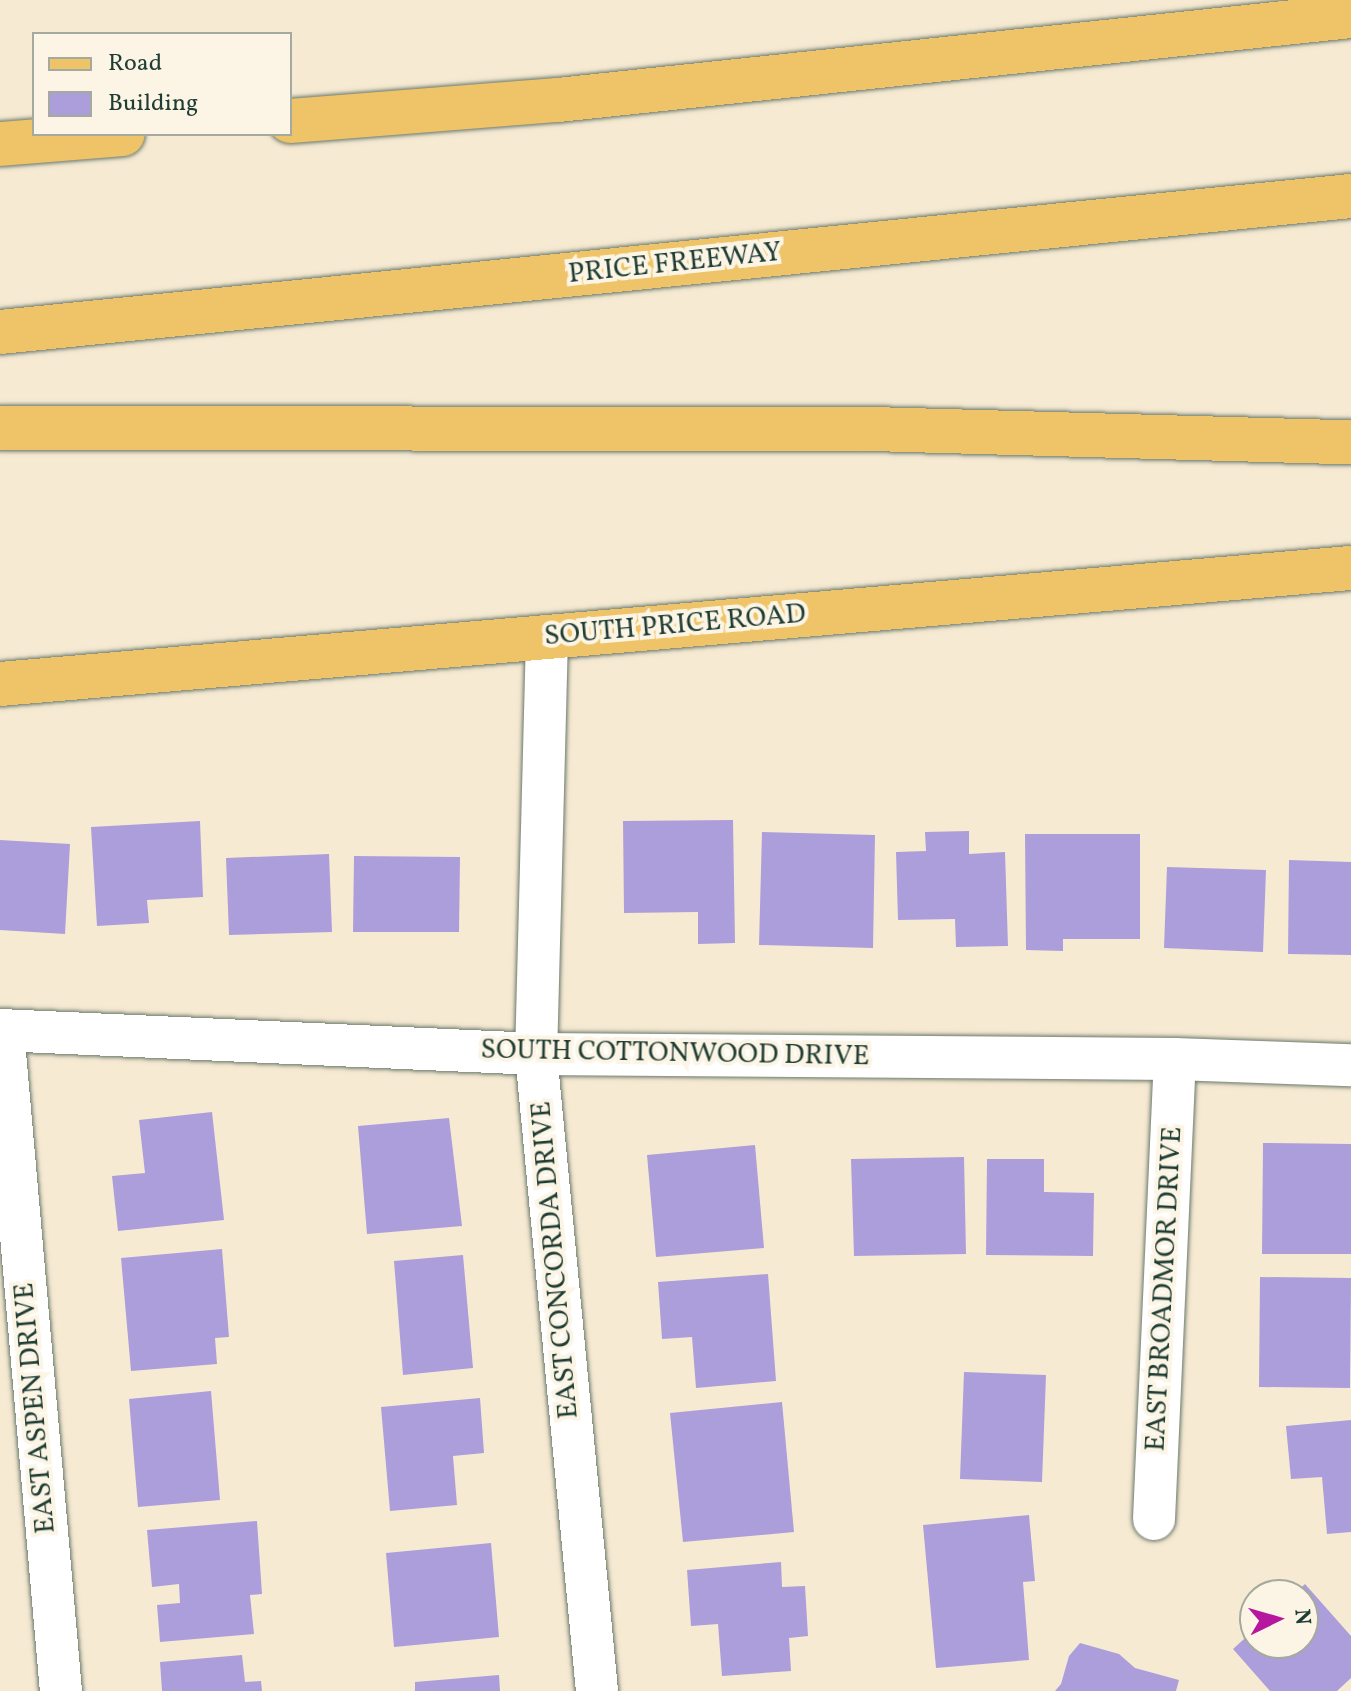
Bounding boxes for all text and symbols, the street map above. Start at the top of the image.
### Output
legend [32,32,292,136]
text: Road [108,47,162,81]
text: Building [108,87,198,121]
street label: PRICE FREEWAY [567,236,783,292]
street label: SOUTH PRICE ROAD [543,598,807,654]
street label: SOUTH COTTONWOOD DRIVE [480,1034,870,1074]
street label: EAST CONCORDA DRIVE [525,1099,587,1421]
street label: EAST BROADMOR DRIVE [1140,1125,1190,1453]
street label: EAST ASPEN DRIVE [8,1281,64,1535]
north arrow [1239,1579,1319,1659]
text: N [1285,1608,1318,1626]

